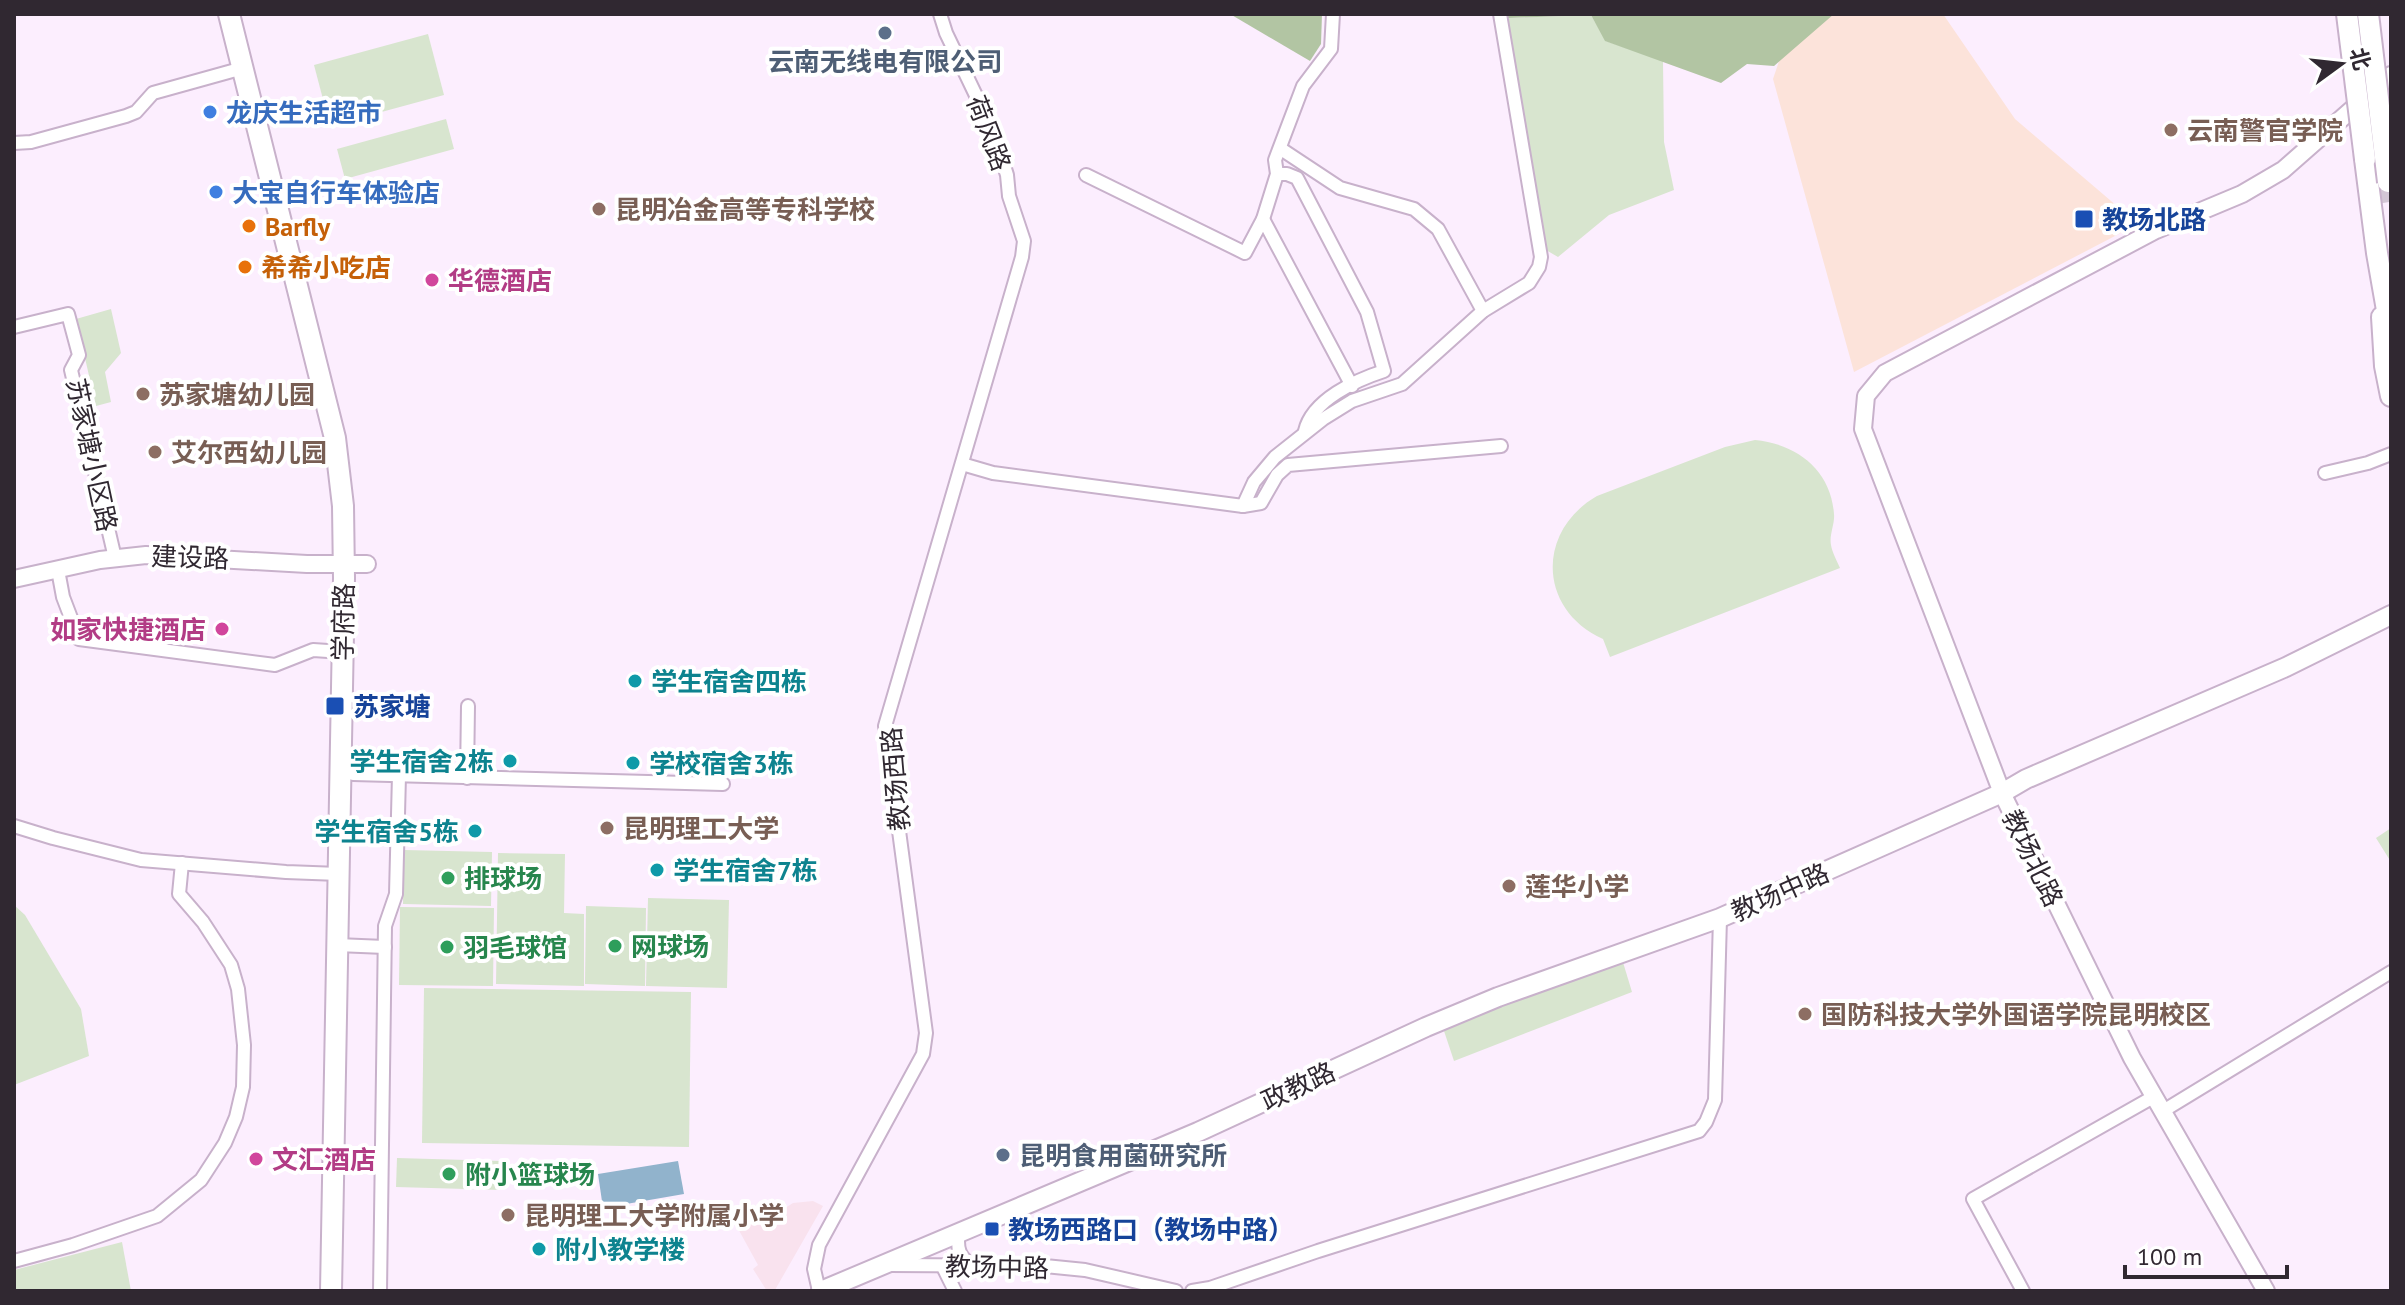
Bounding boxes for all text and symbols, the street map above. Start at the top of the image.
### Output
marker: 云南无线电有限公司 [876,24,894,42]
north arrow [2301,24,2381,104]
place label: 云南无线电有限公司 [768,45,1002,78]
text: 北 [2344,45,2377,73]
street label: 荷风路 [960,91,1018,175]
place label: 龙庆生活超市 [226,96,382,129]
marker: 龙庆生活超市 [201,103,219,121]
place label: 云南警官学院 [2187,114,2343,147]
marker: 云南警官学院 [2162,121,2180,139]
place label: 大宝自行车体验店 [232,176,440,209]
marker: 大宝自行车体验店 [207,183,225,201]
place label: 昆明冶金高等专科学校 [615,193,875,226]
marker: 昆明冶金高等专科学校 [590,200,608,218]
place label: 教场北路 [2102,203,2206,236]
marker: 教场北路 [2073,208,2095,230]
place label: Barfly [265,210,331,243]
marker: Barfly [240,217,258,235]
place label: 希希小吃店 [261,251,391,284]
marker: 希希小吃店 [236,258,254,276]
place label: 华德酒店 [448,264,552,297]
marker: 华德酒店 [423,271,441,289]
street label: 苏家塘小区路 [60,375,124,535]
place label: 苏家塘幼儿园 [159,378,315,411]
marker: 苏家塘幼儿园 [134,385,152,403]
place label: 艾尔西幼儿园 [171,436,327,469]
marker: 艾尔西幼儿园 [146,443,164,461]
street label: 建设路 [150,539,230,575]
street label: 学府路 [326,583,360,661]
place label: 如家快捷酒店 [50,613,206,646]
marker: 如家快捷酒店 [213,620,231,638]
place label: 学生宿舍四栋 [651,665,807,698]
marker: 学生宿舍四栋 [626,672,644,690]
place label: 苏家塘 [353,690,431,723]
marker: 苏家塘 [324,695,346,717]
street label: 教场西路 [874,726,916,832]
place label: 学生宿舍2栋 [349,745,494,778]
place label: 学校宿舍3栋 [649,747,794,780]
marker: 学生宿舍2栋 [501,752,519,770]
marker: 学校宿舍3栋 [624,754,642,772]
street label: 教场北路 [1995,804,2071,912]
place label: 昆明理工大学 [623,812,779,845]
place label: 学生宿舍5栋 [314,815,459,848]
marker: 昆明理工大学 [598,819,616,837]
marker: 学生宿舍5栋 [466,822,484,840]
place label: 学生宿舍7栋 [673,854,818,887]
street label: 教场中路 [1726,856,1834,928]
marker: 学生宿舍7栋 [648,861,666,879]
place label: 排球场 [464,862,542,895]
marker: 排球场 [439,869,457,887]
place label: 莲华小学 [1525,870,1629,903]
marker: 莲华小学 [1500,877,1518,895]
place label: 网球场 [631,930,709,963]
place label: 羽毛球馆 [463,931,567,964]
marker: 网球场 [606,937,624,955]
marker: 羽毛球馆 [438,938,456,956]
place label: 国防科技大学外国语学院昆明校区 [1821,998,2211,1031]
marker: 国防科技大学外国语学院昆明校区 [1796,1005,1814,1023]
street label: 政教路 [1256,1055,1340,1117]
place label: 昆明食用菌研究所 [1019,1139,1227,1172]
place label: 文汇酒店 [272,1143,376,1176]
marker: 昆明食用菌研究所 [994,1146,1012,1164]
marker: 文汇酒店 [247,1150,265,1168]
place label: 附小篮球场 [465,1158,595,1191]
marker: 附小篮球场 [440,1165,458,1183]
place label: 昆明理工大学附属小学 [524,1199,784,1232]
marker: 昆明理工大学附属小学 [499,1206,517,1224]
place label: 教场西路口（教场中路） [1008,1213,1294,1246]
marker: 教场西路口（教场中路） [983,1220,1001,1238]
scale bar [2125,1229,2287,1279]
place label: 附小教学楼 [555,1233,685,1266]
marker: 附小教学楼 [530,1240,548,1258]
text: 100 m [2137,1241,2202,1272]
street label: 教场中路 [945,1250,1049,1284]

